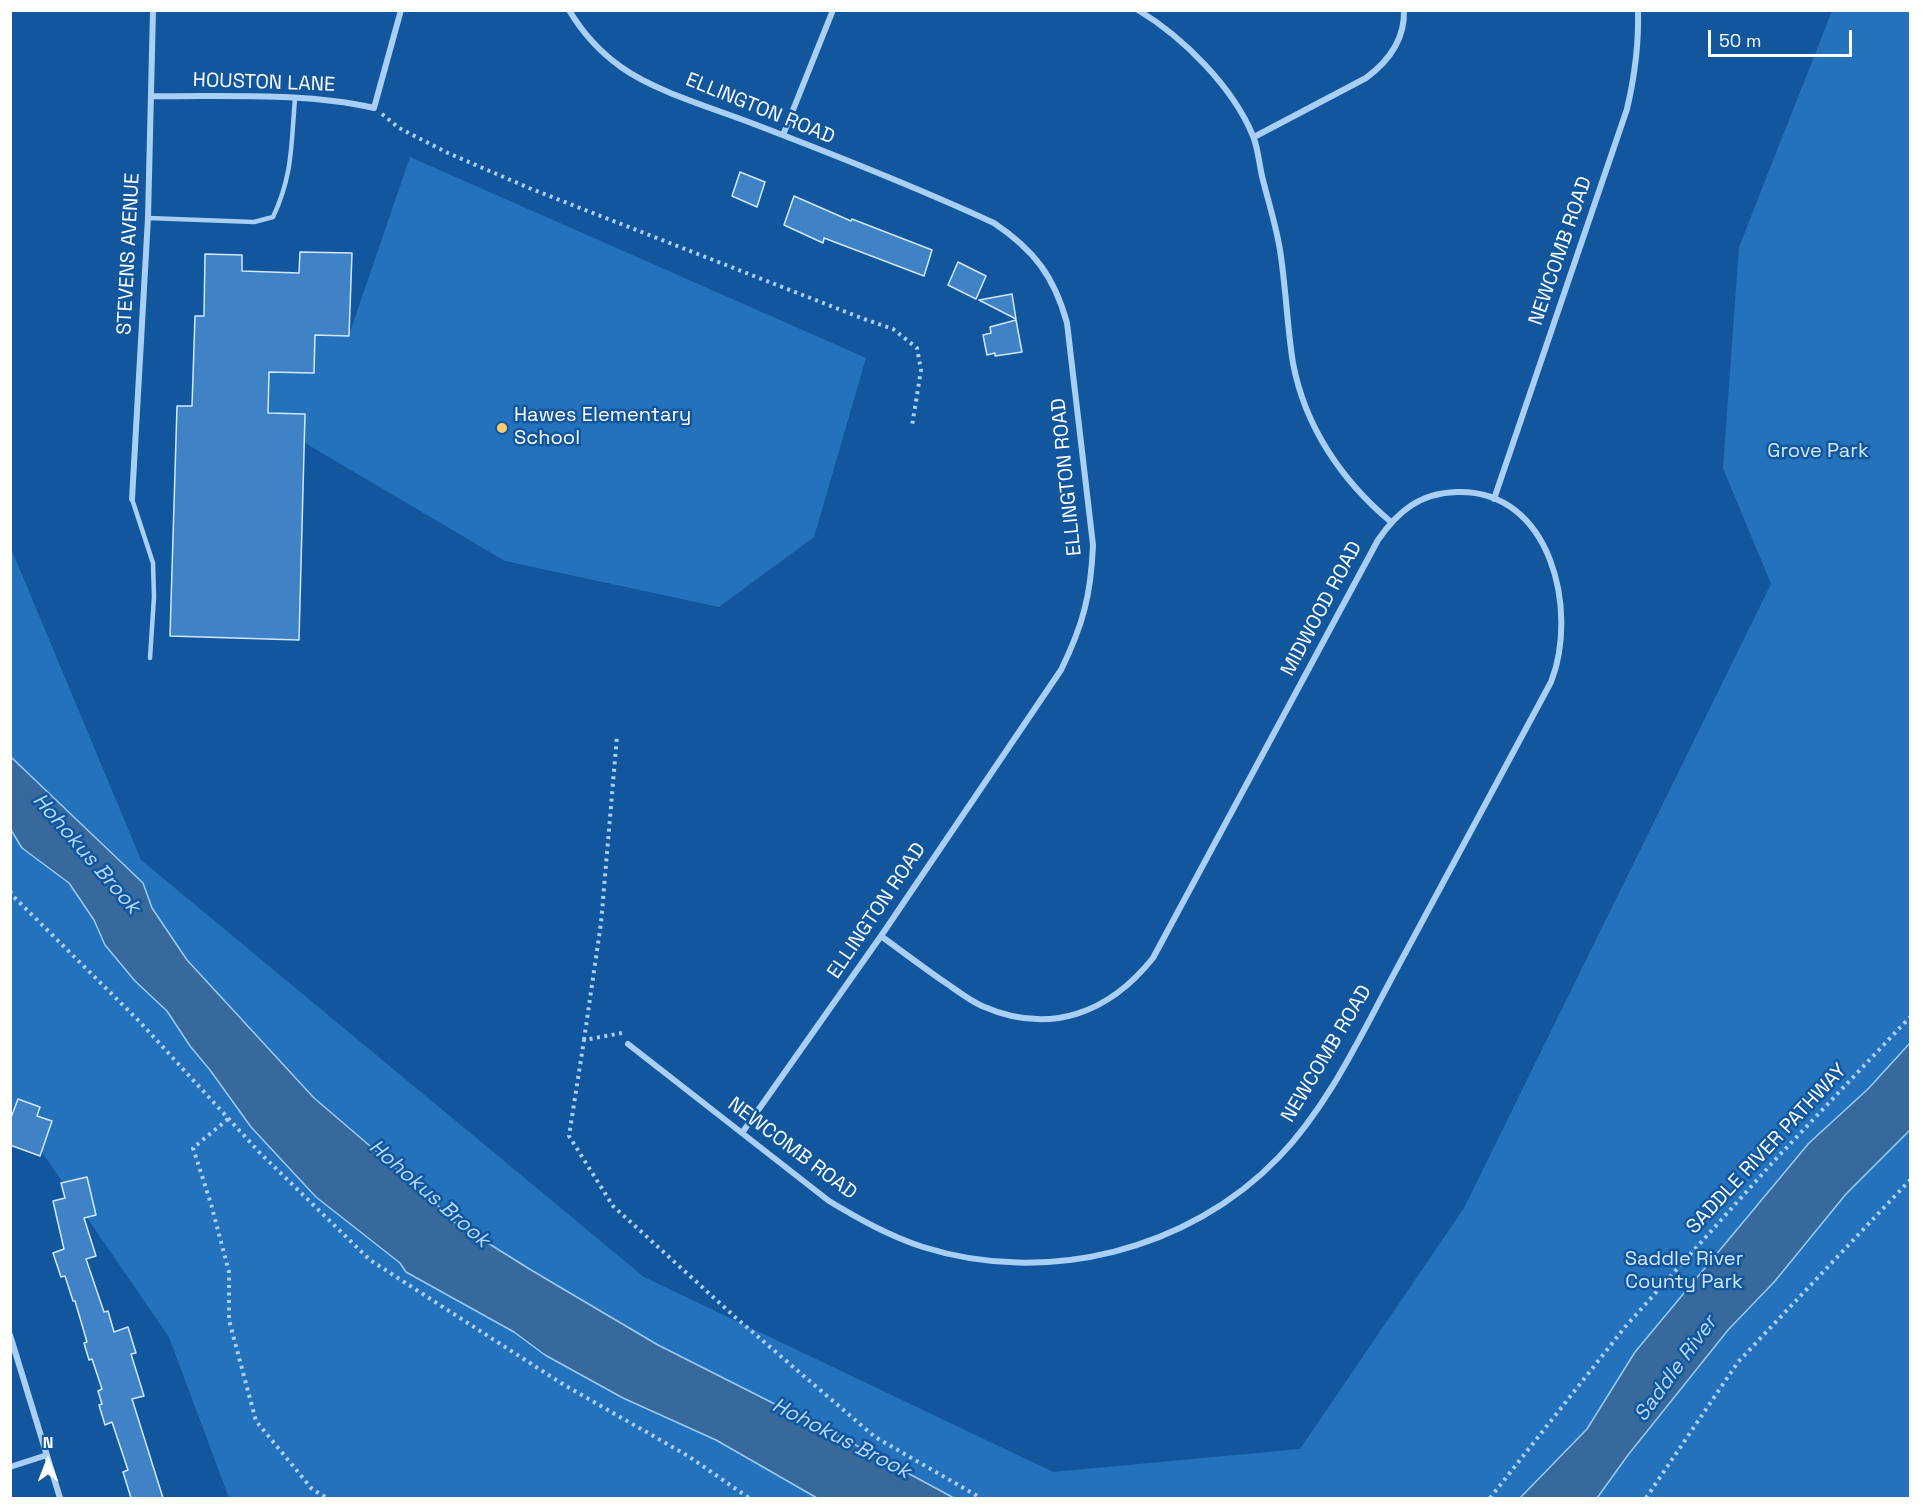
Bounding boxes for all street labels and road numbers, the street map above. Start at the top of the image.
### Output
street label: ELLINGTON ROAD [682,68,838,150]
street label: HOUSTON LANE [192,69,336,97]
street label: STEVENS AVENUE [113,172,145,336]
street label: NEWCOMB ROAD [1524,174,1598,328]
street label: ELLINGTON ROAD [1047,397,1087,557]
street label: MIDWOOD ROAD [1276,538,1368,680]
street label: ELLINGTON ROAD [823,839,931,983]
street label: NEWCOMB ROAD [1277,981,1377,1127]
street label: SADDLE RIVER PATHWAY [1682,1059,1852,1239]
street label: NEWCOMB ROAD [723,1093,861,1205]

